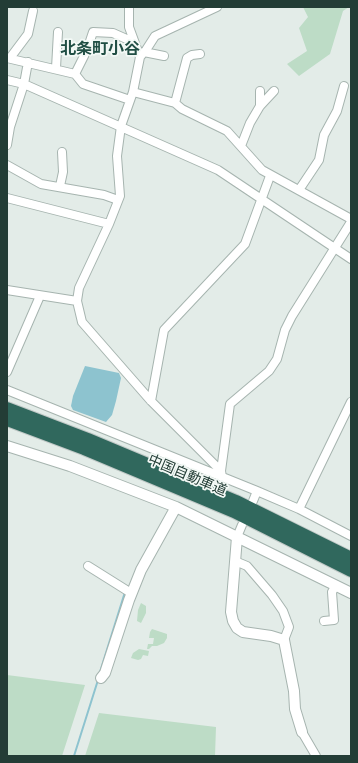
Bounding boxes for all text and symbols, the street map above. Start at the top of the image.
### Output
district label: 北条町小谷 [60,40,140,60]
street label: 中国自動車道 [145,452,229,500]

